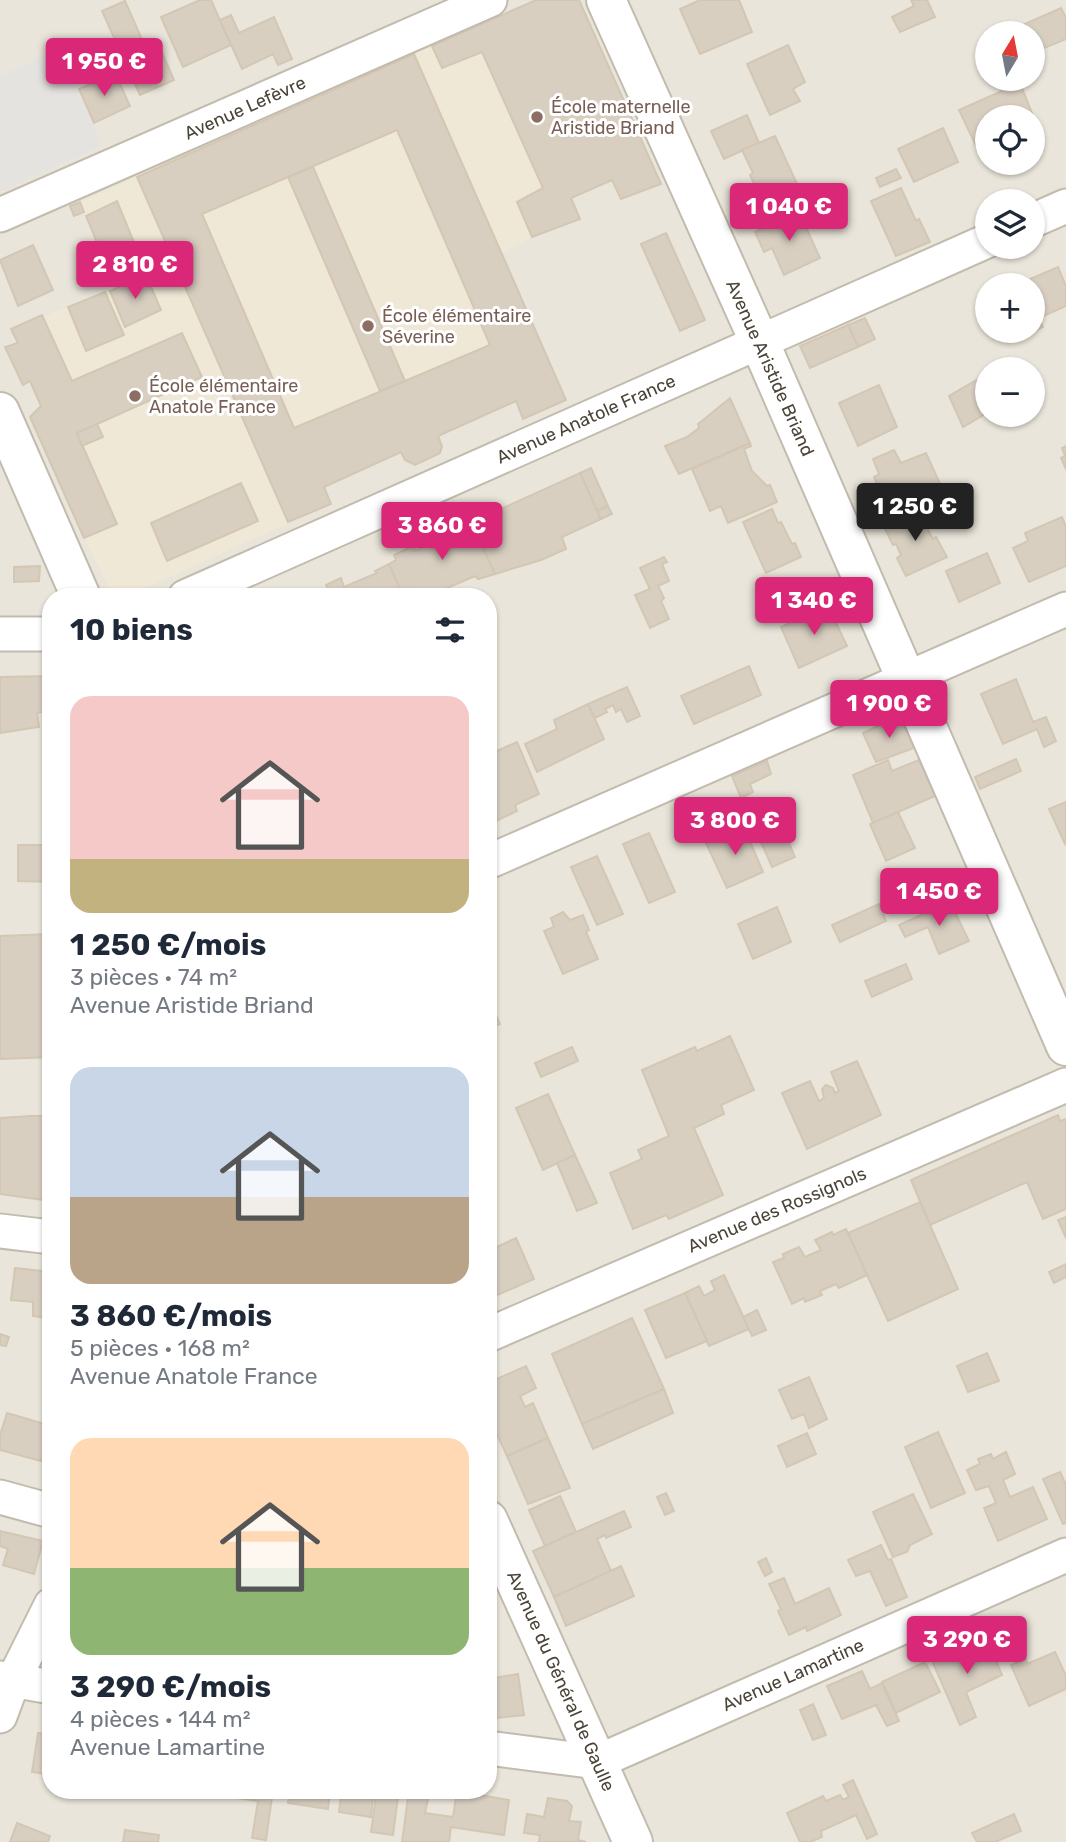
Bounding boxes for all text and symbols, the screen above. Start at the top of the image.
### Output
north arrow [975,21,1045,91]
map controls [975,21,1045,427]
pin: 1 950 € [39,38,169,98]
text: 1 950 € [62,47,146,75]
street label: Avenue Lefèvre [181,71,309,145]
place label: École maternelle Aristide Briand [551,96,691,139]
button: locate [975,105,1045,175]
marker: École maternelle Aristide Briand [529,109,545,125]
pin: 1 040 € [724,184,854,243]
button: layers [975,189,1045,259]
text: 1 040 € [746,192,832,220]
pin: 2 810 € [70,242,200,301]
text: 2 810 € [92,250,178,278]
button: + [975,273,1045,343]
street label: Avenue Aristide Briand [721,276,819,460]
place label: École élémentaire Séverine [382,305,531,348]
marker: École élémentaire Séverine [360,318,376,334]
button: − [975,357,1045,427]
street label: Avenue Anatole France [493,370,679,468]
place label: École élémentaire Anatole France [149,375,298,418]
marker: École élémentaire Anatole France [127,388,143,404]
pin: 1 250 € [850,484,980,543]
text: 1 250 € [873,492,957,520]
pin: 3 860 € [377,503,507,562]
text: 3 860 € [397,511,487,539]
pin: 1 340 € [749,578,879,637]
text: 1 340 € [771,586,857,614]
icon: filters [431,611,469,649]
text: 10 biens [70,612,193,648]
pin: 1 900 € [824,680,954,740]
text: 1 900 € [846,689,932,717]
icon: home [207,742,333,868]
pin: 3 800 € [670,798,800,857]
text: 3 800 € [690,806,780,834]
pin: 1 450 € [874,869,1004,928]
text: 1 450 € [896,877,982,905]
text: 1 250 €/mois [70,927,266,963]
text: 3 pièces · 74 m² [70,963,237,991]
text: Avenue Aristide Briand [70,991,314,1019]
icon: home [207,1113,333,1239]
street label: Avenue des Rossignols [684,1162,870,1258]
text: 3 860 €/mois [70,1298,272,1334]
text: 5 pièces · 168 m² [70,1334,250,1362]
text: Avenue Anatole France [70,1362,318,1390]
icon: home [207,1484,333,1610]
street label: Avenue du Général de Gaulle [502,1567,620,1795]
pin: 3 290 € [902,1616,1032,1676]
text: 3 290 € [923,1625,1011,1653]
street label: Avenue Lamartine [719,1634,867,1716]
text: 3 290 €/mois [70,1669,271,1705]
text: 4 pièces · 144 m² [70,1705,251,1733]
text: Avenue Lamartine [70,1733,265,1761]

